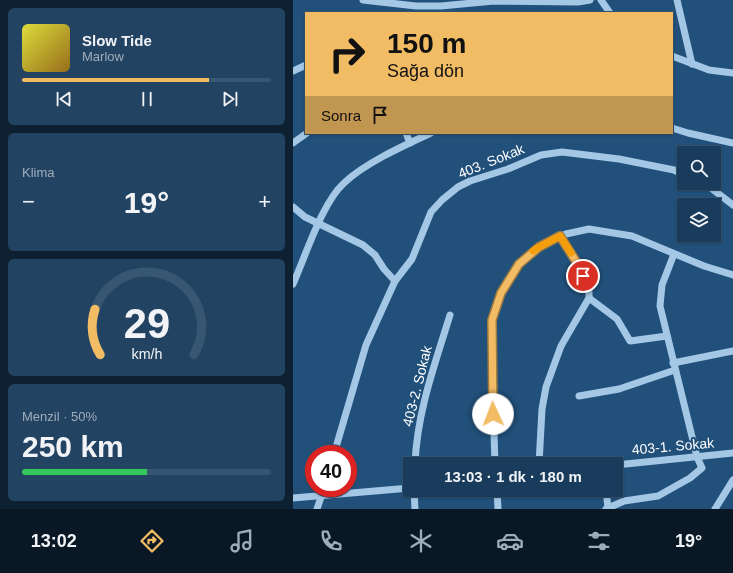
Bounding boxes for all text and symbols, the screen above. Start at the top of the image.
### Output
icon: right [321,28,373,80]
text: 150 m [387,28,466,59]
text: Slow Tide [82,32,152,49]
text: Marlow [82,49,124,64]
text: Sağa dön [387,61,464,81]
icon: previous [53,88,75,110]
icon: pause [136,88,158,110]
icon: next [219,88,241,110]
icon: arrive [369,104,391,126]
text: Sonra [321,107,361,124]
street label: 403. Sokak [456,140,527,182]
map controls [677,146,721,242]
button: search [677,146,721,190]
text: Klima [22,165,55,180]
text: 19° [124,186,169,219]
text: − [22,189,35,214]
text: + [258,189,271,214]
button: layers [677,198,721,242]
pin [566,259,600,293]
icon: arrive [572,265,594,287]
text: 29 [123,300,170,347]
street label: 403-2. Sokak [399,343,435,428]
text: km/h [131,346,162,362]
position arrow [472,393,514,435]
text: Menzil · 50% [22,409,97,424]
text: 250 km [22,430,124,463]
street label: 403-1. Sokak [631,434,716,458]
speed limit sign: 40 [305,445,357,497]
text: 13:03 · 1 dk · 180 m [444,468,582,485]
icon: directions [138,527,166,555]
icon: music [228,527,256,555]
icon: phone [317,527,345,555]
icon: climate [407,527,435,555]
icon: car [496,527,524,555]
icon: filters [585,527,613,555]
text: 13:02 [31,531,77,551]
text: 19° [675,531,702,551]

